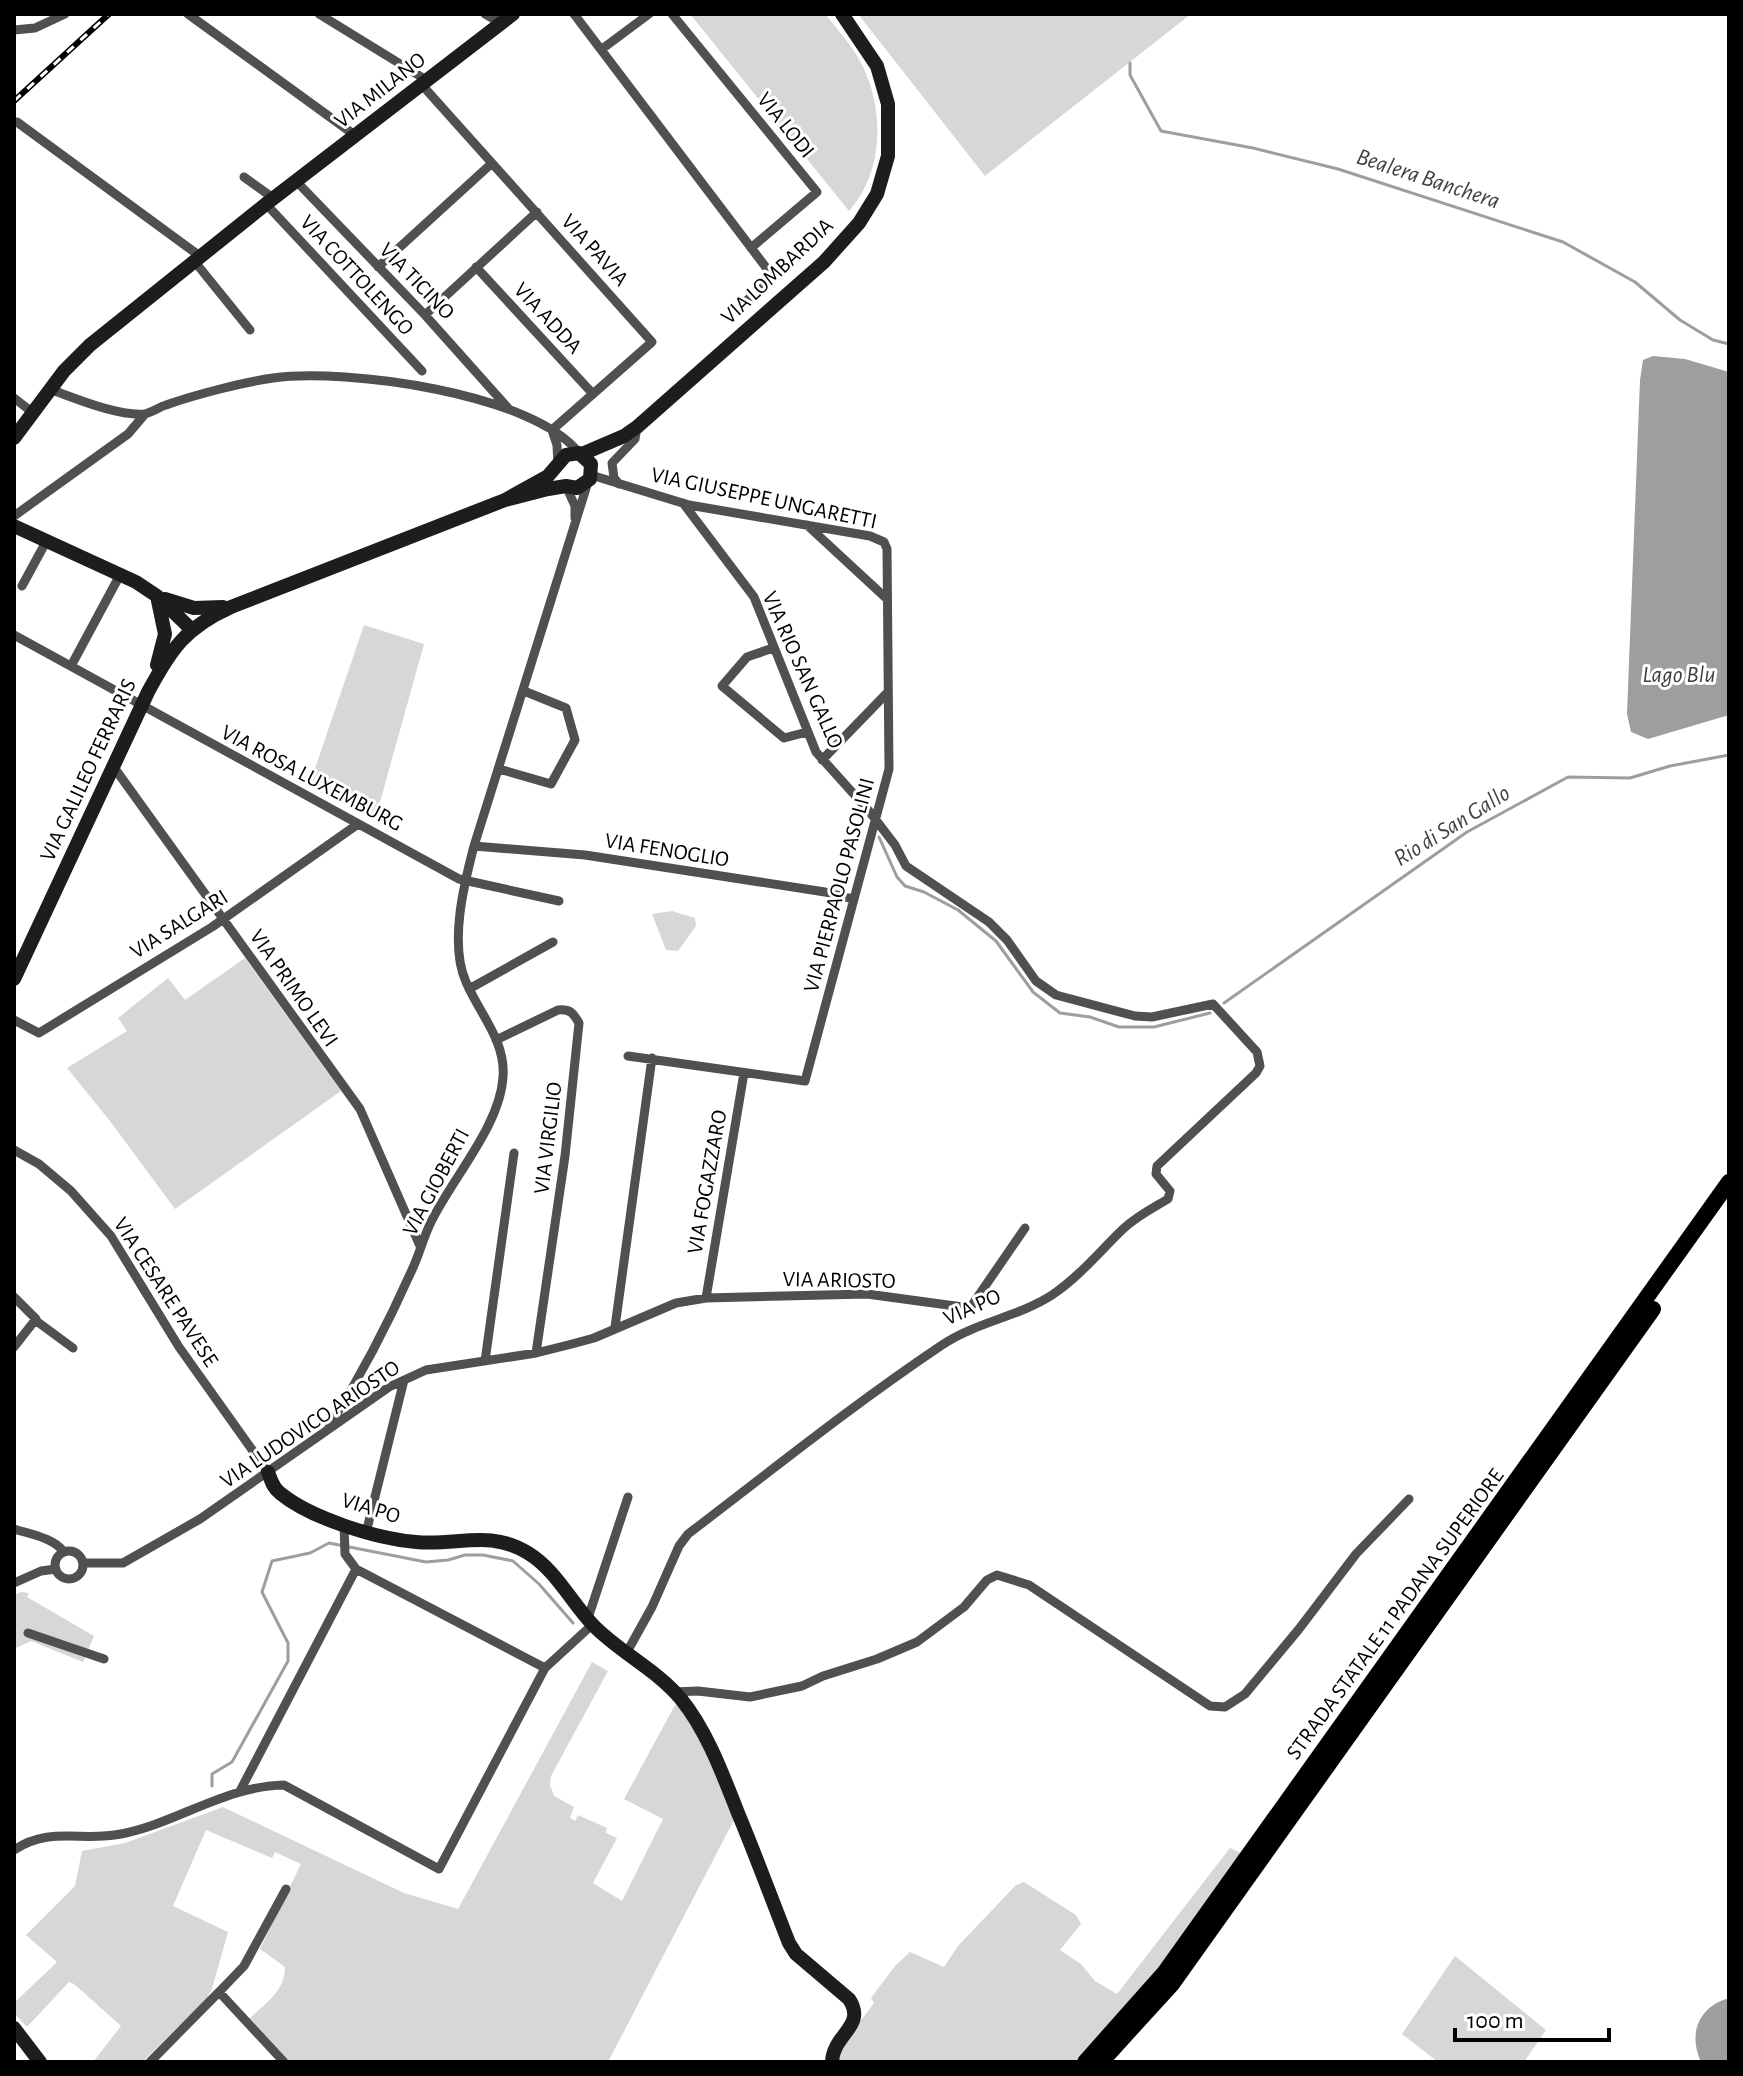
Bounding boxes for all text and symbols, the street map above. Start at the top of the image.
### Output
street label: VIA MILANO [331,48,429,132]
street label: VIA LODI [753,88,819,162]
water label: Bealera Banchera [1353,145,1503,213]
street label: VIA PAVIA [557,210,633,290]
street label: VIA COTTOLENGO [296,211,418,339]
street label: VIA LOMBARDIA [717,214,837,328]
street label: VIA TICINO [375,238,459,324]
street label: VIA ADDA [510,278,586,358]
street label: VIA GIUSEPPE UNGARETTI [649,463,879,533]
street label: VIA RIO SAN GALLO [759,588,847,752]
water label: Lago Blu [1642,663,1716,687]
street label: VIA GALILEO FERRARIS [36,675,140,865]
street label: VIA ROSA LUXEMBURG [218,721,406,835]
street label: VIA PIERPAOLO PASOLINI [800,775,878,995]
water label: Rio di San Gallo [1390,781,1514,871]
street label: VIA FENOGLIO [603,829,731,871]
street label: VIA SALGARI [126,885,232,963]
street label: VIA PRIMO LEVI [246,925,342,1051]
street label: VIA VIRGILIO [530,1081,566,1195]
street label: VIA FOGAZZARO [683,1108,731,1256]
street label: VIA GIOBERTI [399,1125,473,1239]
street label: VIA CESARE PAVESE [110,1214,223,1371]
street label: VIA ARIOSTO [782,1268,896,1292]
street label: VIA PO [940,1285,1004,1329]
street label: VIA LUDOVICO ARIOSTO [217,1356,404,1492]
street label: STRADA STATALE 11 PADANA SUPERIORE [1282,1464,1508,1763]
street label: VIA PO [339,1489,403,1527]
scale bar [1455,1992,1609,2042]
text: 100 m [1467,2009,1524,2033]

